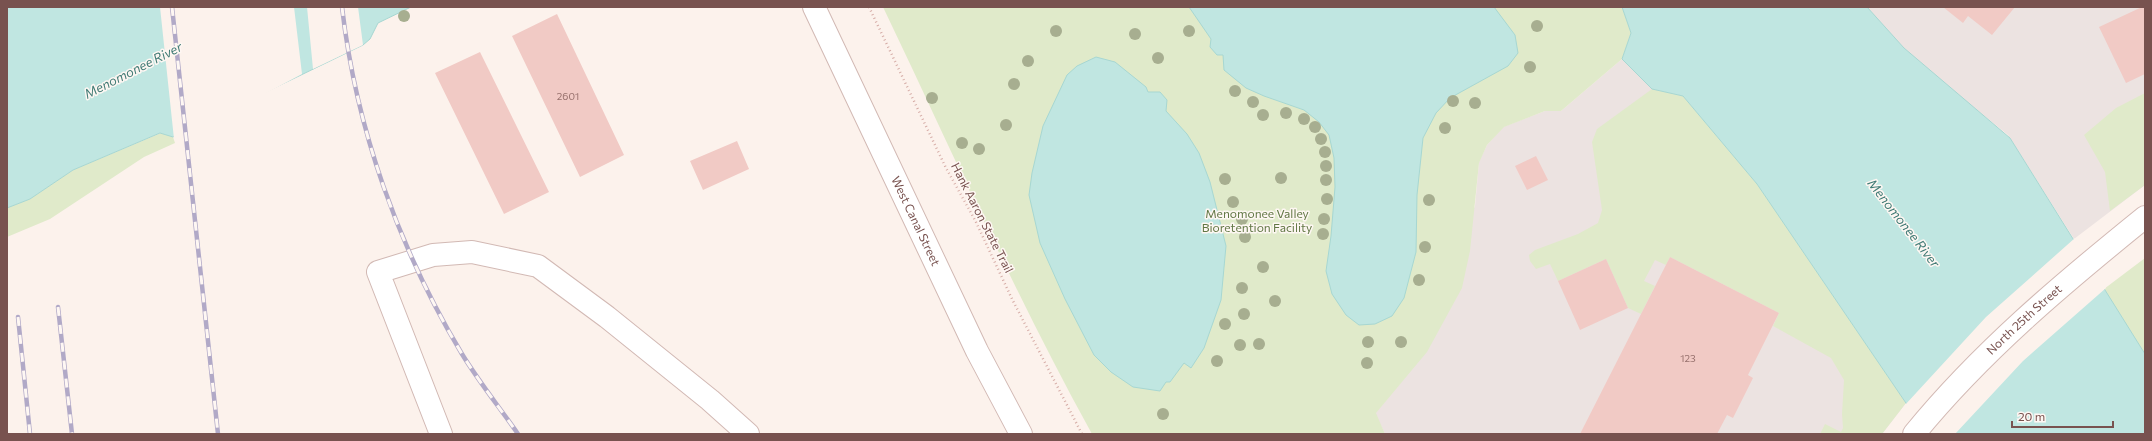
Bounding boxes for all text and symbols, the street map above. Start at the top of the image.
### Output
water label: Menomonee River [81,38,185,102]
house number: 2601 [557,90,579,102]
street label: Hank Aaron State Trail [949,160,1017,275]
street label: West Canal Street [889,174,944,268]
water label: Menomonee River [1864,176,1944,271]
park label: Menomonee Valley Bioretention Facility [1202,206,1312,234]
street label: North 25th Street [1983,281,2064,357]
house number: 123 [1680,352,1696,364]
scale bar [2012,403,2113,429]
text: 20 m [2018,409,2045,423]

